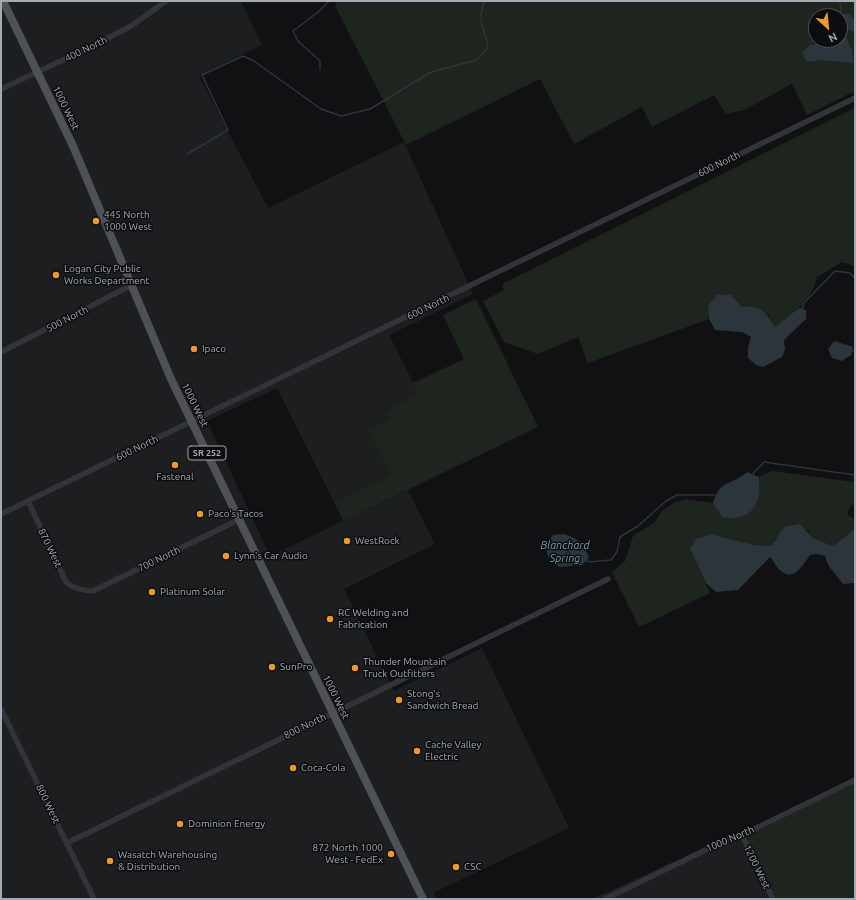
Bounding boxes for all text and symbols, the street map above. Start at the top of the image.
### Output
north arrow [808,8,848,48]
text: N [827,31,839,45]
street label: 400 North [63,34,109,64]
street label: 1000 West [50,84,82,132]
street label: 600 North [696,149,742,179]
place label: 445 North 1000 West [104,209,152,232]
marker: 445 North 1000 West [91,216,101,226]
place label: Logan City Public Works Department [64,263,149,286]
marker: Logan City Public Works Department [51,270,61,280]
street label: 600 North [405,292,451,322]
street label: 500 North [44,303,90,335]
place label: Ipaco [202,343,226,355]
marker: Ipaco [189,344,199,354]
street label: 1000 West [179,381,211,429]
street label: 600 North [114,433,160,463]
road number: SR 252 [188,446,226,460]
marker: Fastenal [170,460,180,470]
place label: Fastenal [156,471,194,483]
place label: Paco's Tacos [208,508,263,520]
marker: Paco's Tacos [195,509,205,519]
street label: 870 West [35,526,65,570]
place label: WestRock [355,535,400,547]
marker: WestRock [342,536,352,546]
water label: Blanchard Spring [540,538,590,564]
street label: 700 North [136,544,182,574]
place label: Lynn's Car Audio [234,550,308,562]
marker: Lynn's Car Audio [221,551,231,561]
place label: Platinum Solar [160,586,225,598]
marker: Platinum Solar [147,587,157,597]
place label: RC Welding and Fabrication [338,607,409,630]
marker: RC Welding and Fabrication [325,614,335,624]
place label: Thunder Mountain Truck Outfitters [363,656,446,680]
place label: SunPro [280,661,312,673]
marker: SunPro [267,662,277,672]
marker: Thunder Mountain Truck Outfitters [350,663,360,673]
street label: 1000 West [320,673,352,721]
place label: Stong's Sandwich Bread [407,688,478,712]
marker: Stong's Sandwich Bread [394,695,404,705]
street label: 800 North [282,711,328,741]
place label: Cache Valley Electric [425,739,481,762]
marker: Cache Valley Electric [412,746,422,756]
place label: Coca-Cola [301,762,345,774]
marker: Coca-Cola [288,763,298,773]
street label: 800 West [33,782,63,826]
place label: Dominion Energy [188,818,265,830]
marker: Dominion Energy [175,819,185,829]
street label: 1000 North [704,823,756,855]
place label: 872 North 1000 West - FedEx [313,842,383,866]
street label: 1200 West [741,843,773,891]
place label: Wasatch Warehousing & Distribution [118,849,217,872]
marker: 872 North 1000 West - FedEx [386,849,396,859]
marker: Wasatch Warehousing & Distribution [105,856,115,866]
place label: CSC [464,861,482,873]
marker: CSC [451,862,461,872]

